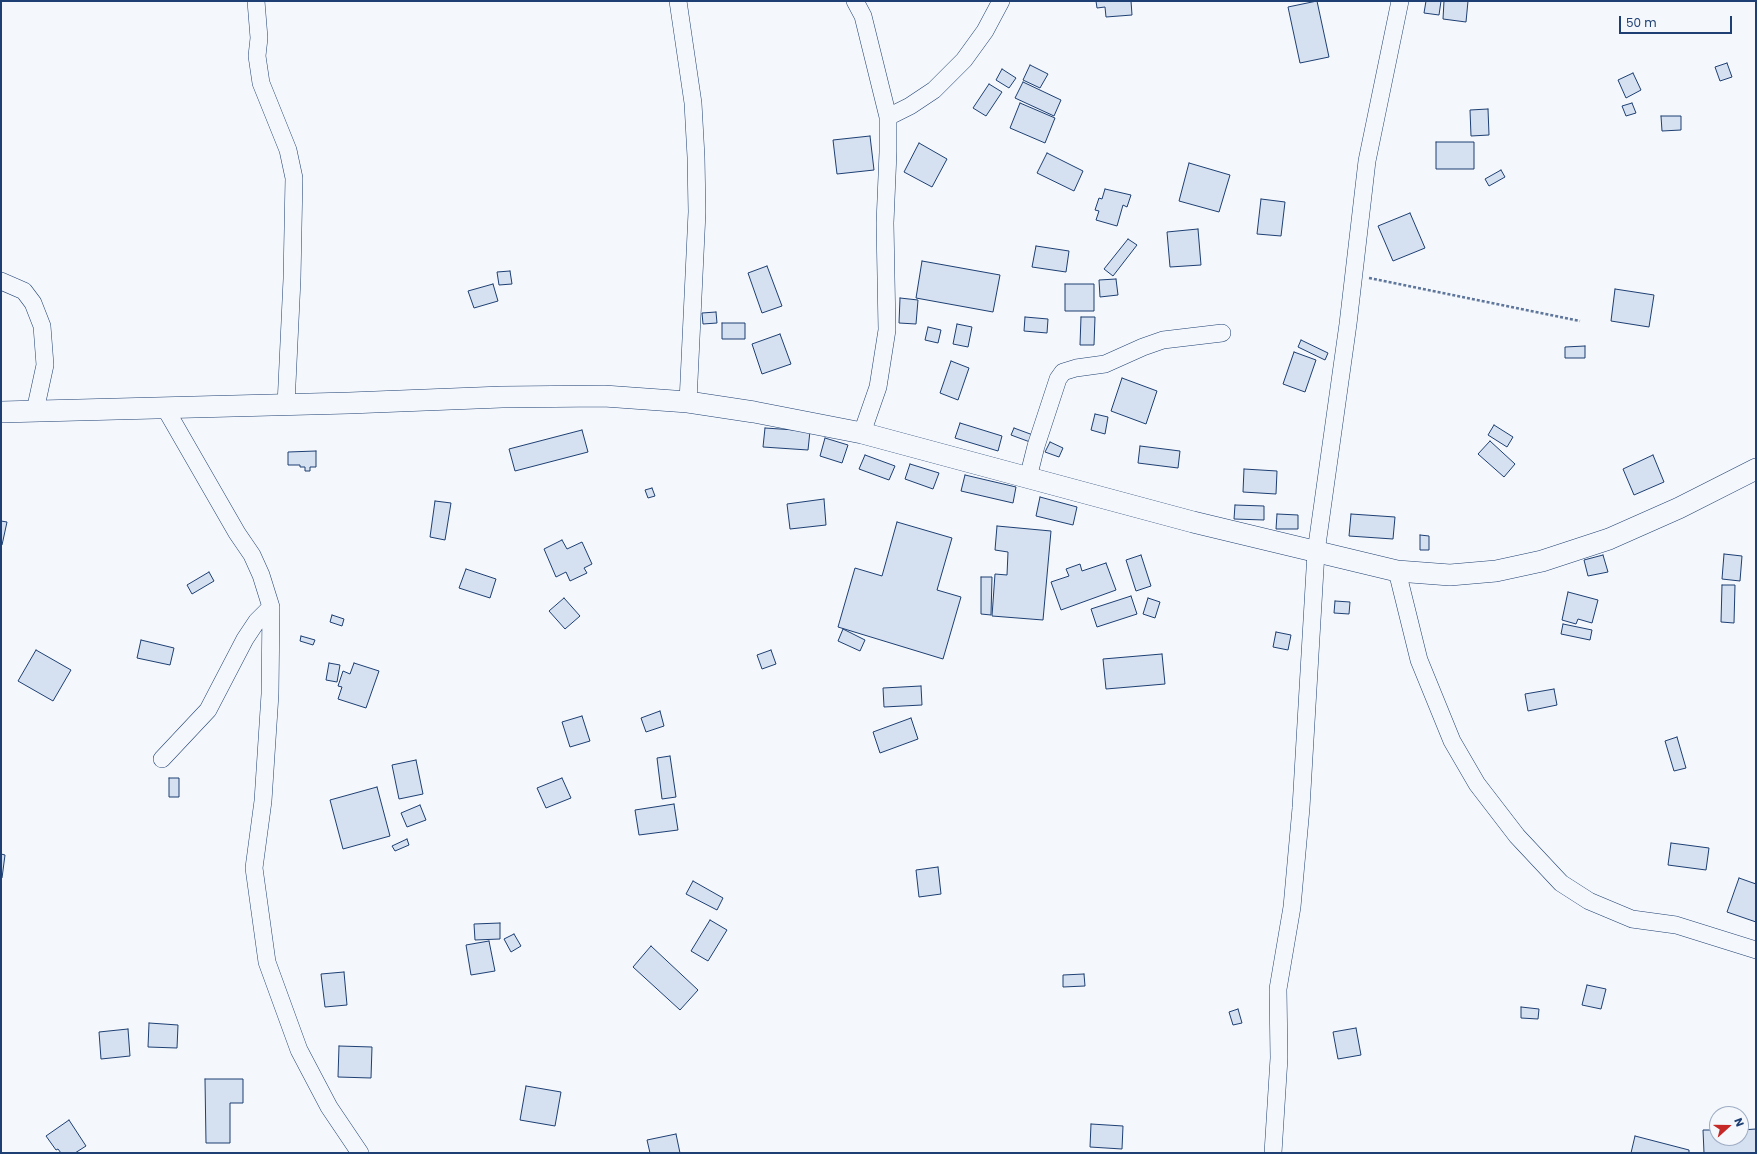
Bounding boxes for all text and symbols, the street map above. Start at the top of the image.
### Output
scale bar [1621,8,1734,34]
text: 50 m [1626,14,1657,31]
north arrow [1709,1106,1749,1146]
text: N [1730,1115,1748,1129]

